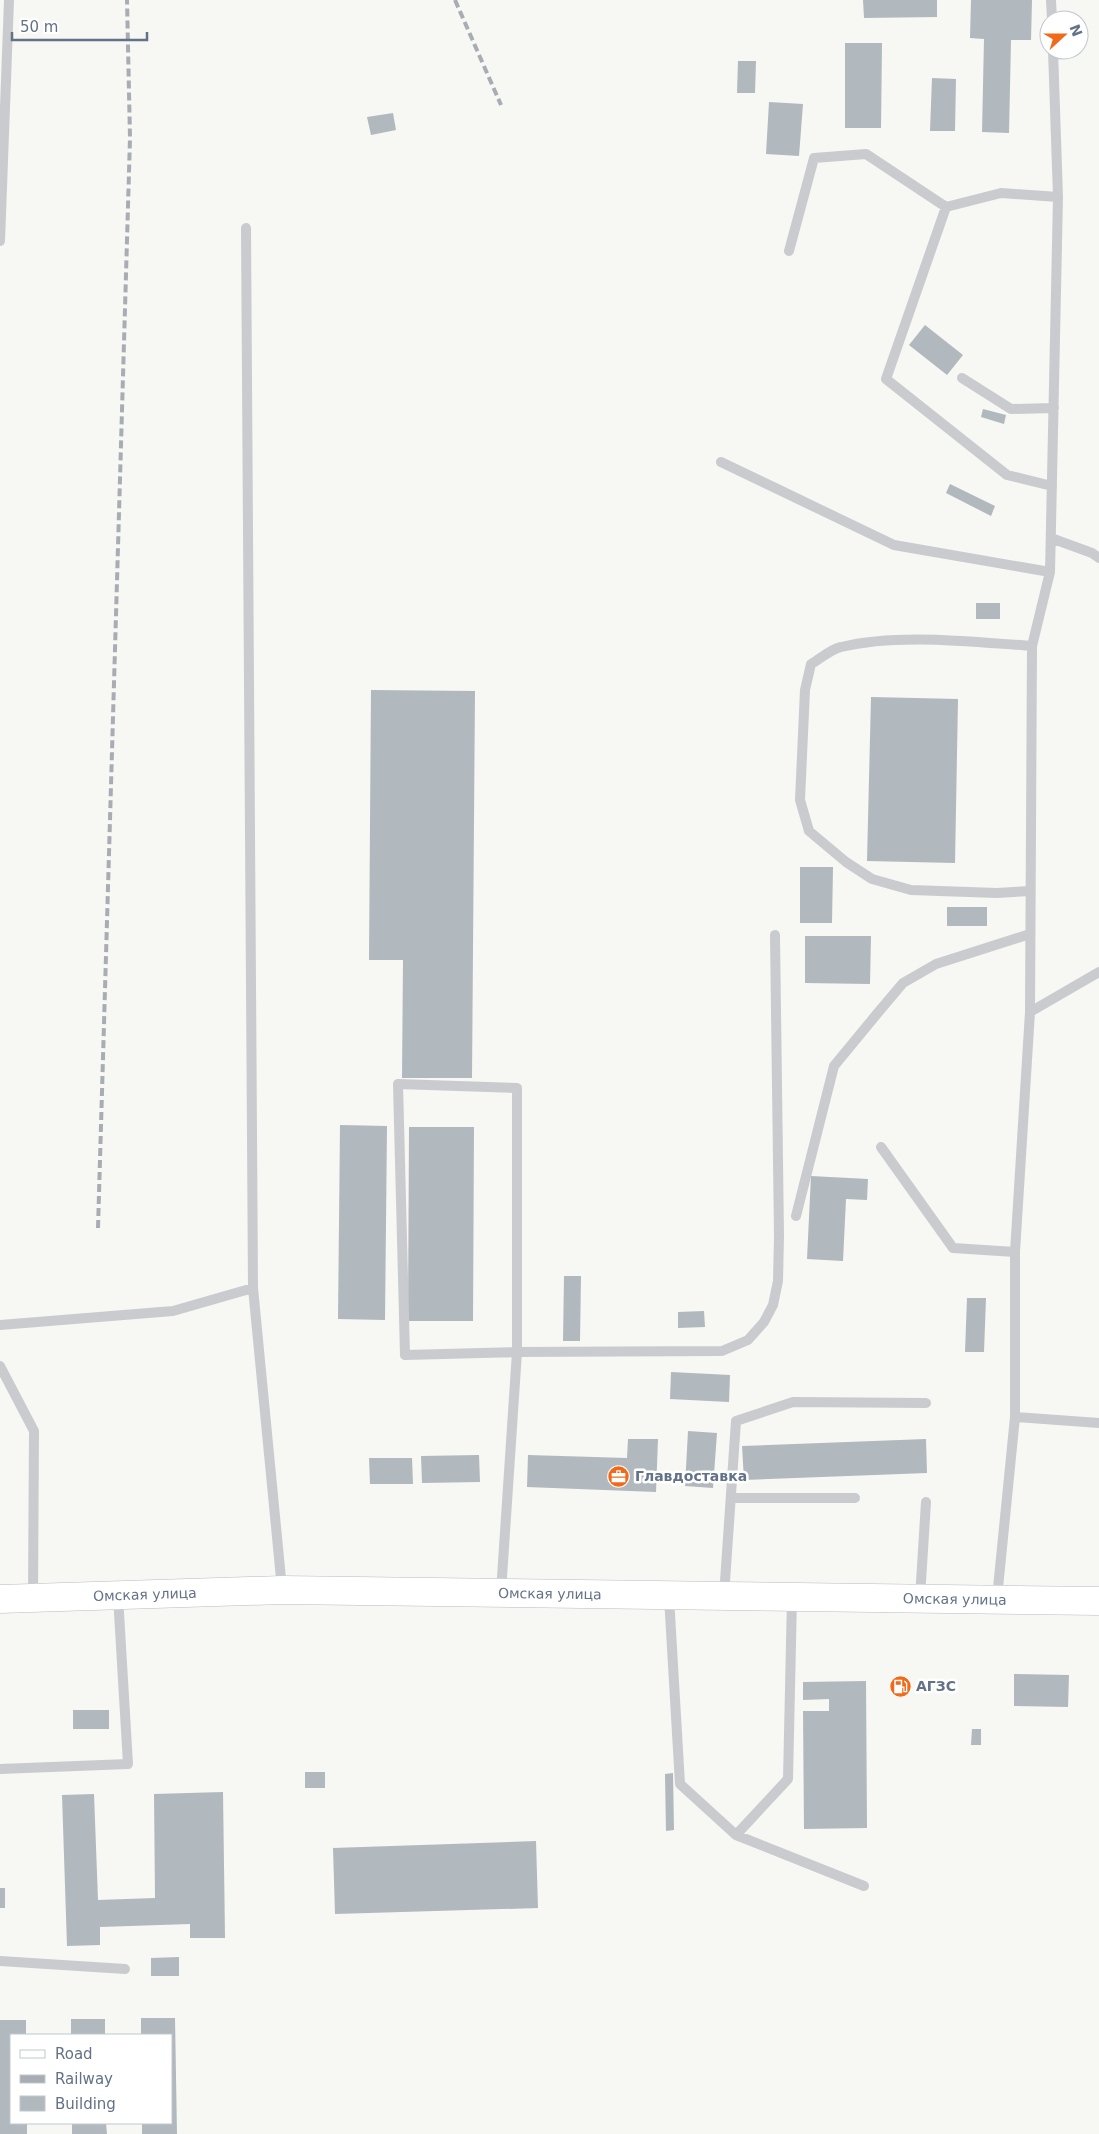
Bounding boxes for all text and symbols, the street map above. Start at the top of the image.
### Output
scale bar [12,10,148,42]
north arrow [1039,10,1089,60]
text: 50 m [20,18,58,36]
text: N [1067,22,1086,39]
office icon: Главдоставка [607,1464,631,1488]
place label: Главдоставка [635,1468,747,1484]
street label: Омская улица [93,1585,197,1604]
street label: Омская улица [498,1585,602,1602]
street label: Омская улица [903,1590,1007,1608]
fuel station icon: АГЗС [888,1674,912,1698]
place label: АГЗС [916,1678,956,1694]
legend [10,2034,172,2124]
text: Road [55,2045,93,2063]
text: Railway [55,2070,113,2088]
text: Building [55,2095,116,2113]

